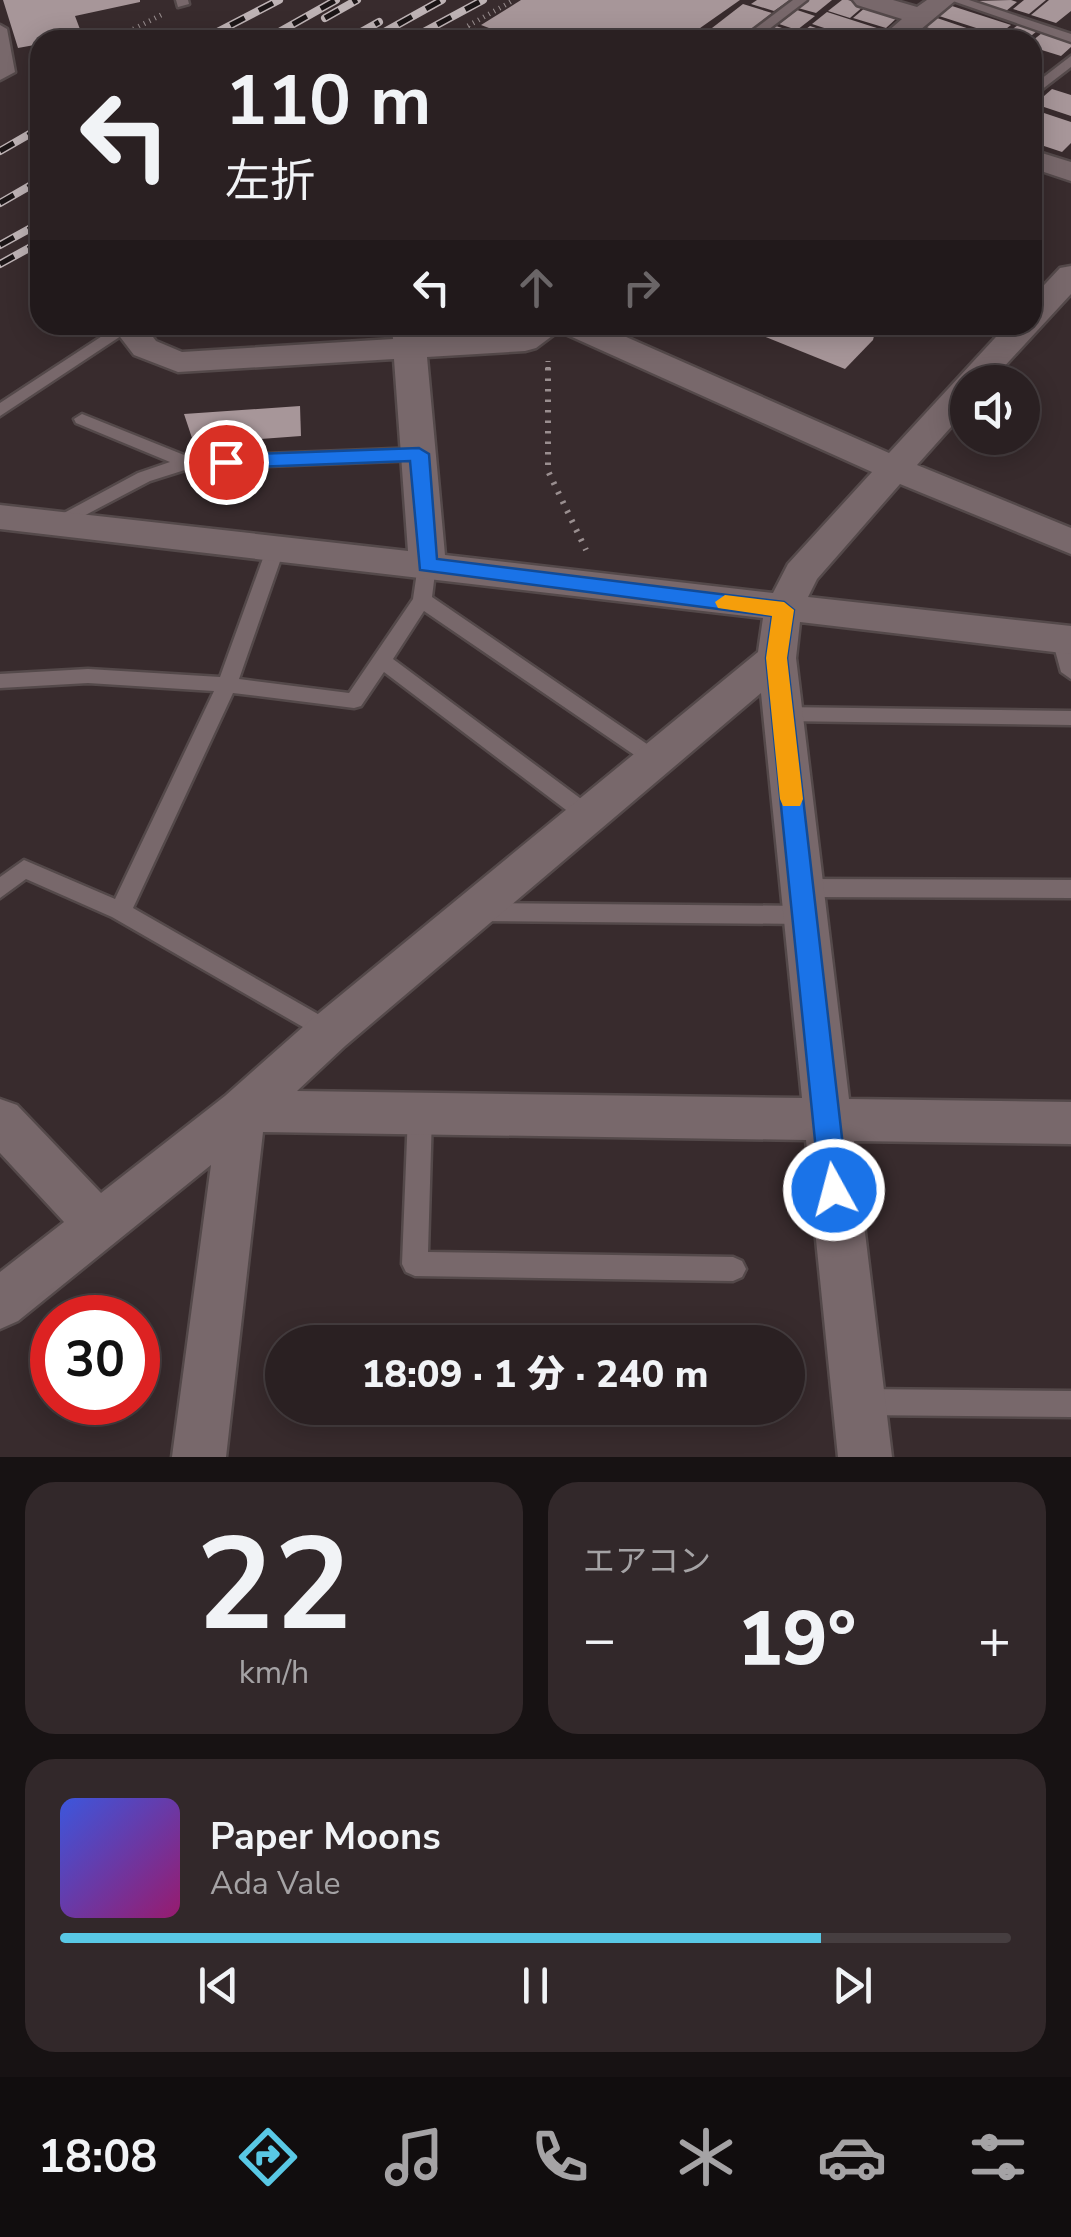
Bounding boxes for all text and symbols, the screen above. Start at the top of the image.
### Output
text: 110 m [225,53,431,149]
icon: left [60,70,190,200]
text: 左折 [225,151,315,212]
icon: left [404,260,459,315]
icon: ahead [509,260,564,315]
icon: right [614,260,669,315]
map controls [950,365,1040,455]
button: sound [950,365,1040,455]
pin [184,420,269,505]
icon: arrive [199,435,254,490]
position arrow [782,1138,886,1242]
speed limit sign: 30 [30,1295,160,1425]
text: 18:09 · 1 分 · 240 m [361,1349,709,1400]
text: 22 [196,1497,352,1674]
text: エアコン [583,1540,711,1583]
text: 19° [738,1588,856,1690]
text: − [583,1602,616,1677]
text: + [978,1602,1011,1677]
text: km/h [239,1651,309,1694]
text: Paper Moons [210,1811,441,1862]
text: Ada Vale [210,1862,341,1905]
icon: previous [191,1958,246,2013]
icon: pause [508,1958,563,2013]
icon: next [825,1958,880,2013]
icon: directions [233,2122,303,2192]
icon: music [379,2122,449,2192]
icon: phone [525,2122,595,2192]
icon: climate [671,2122,741,2192]
icon: car [817,2122,887,2192]
icon: filters [963,2122,1033,2192]
text: 18:08 [38,2127,157,2188]

